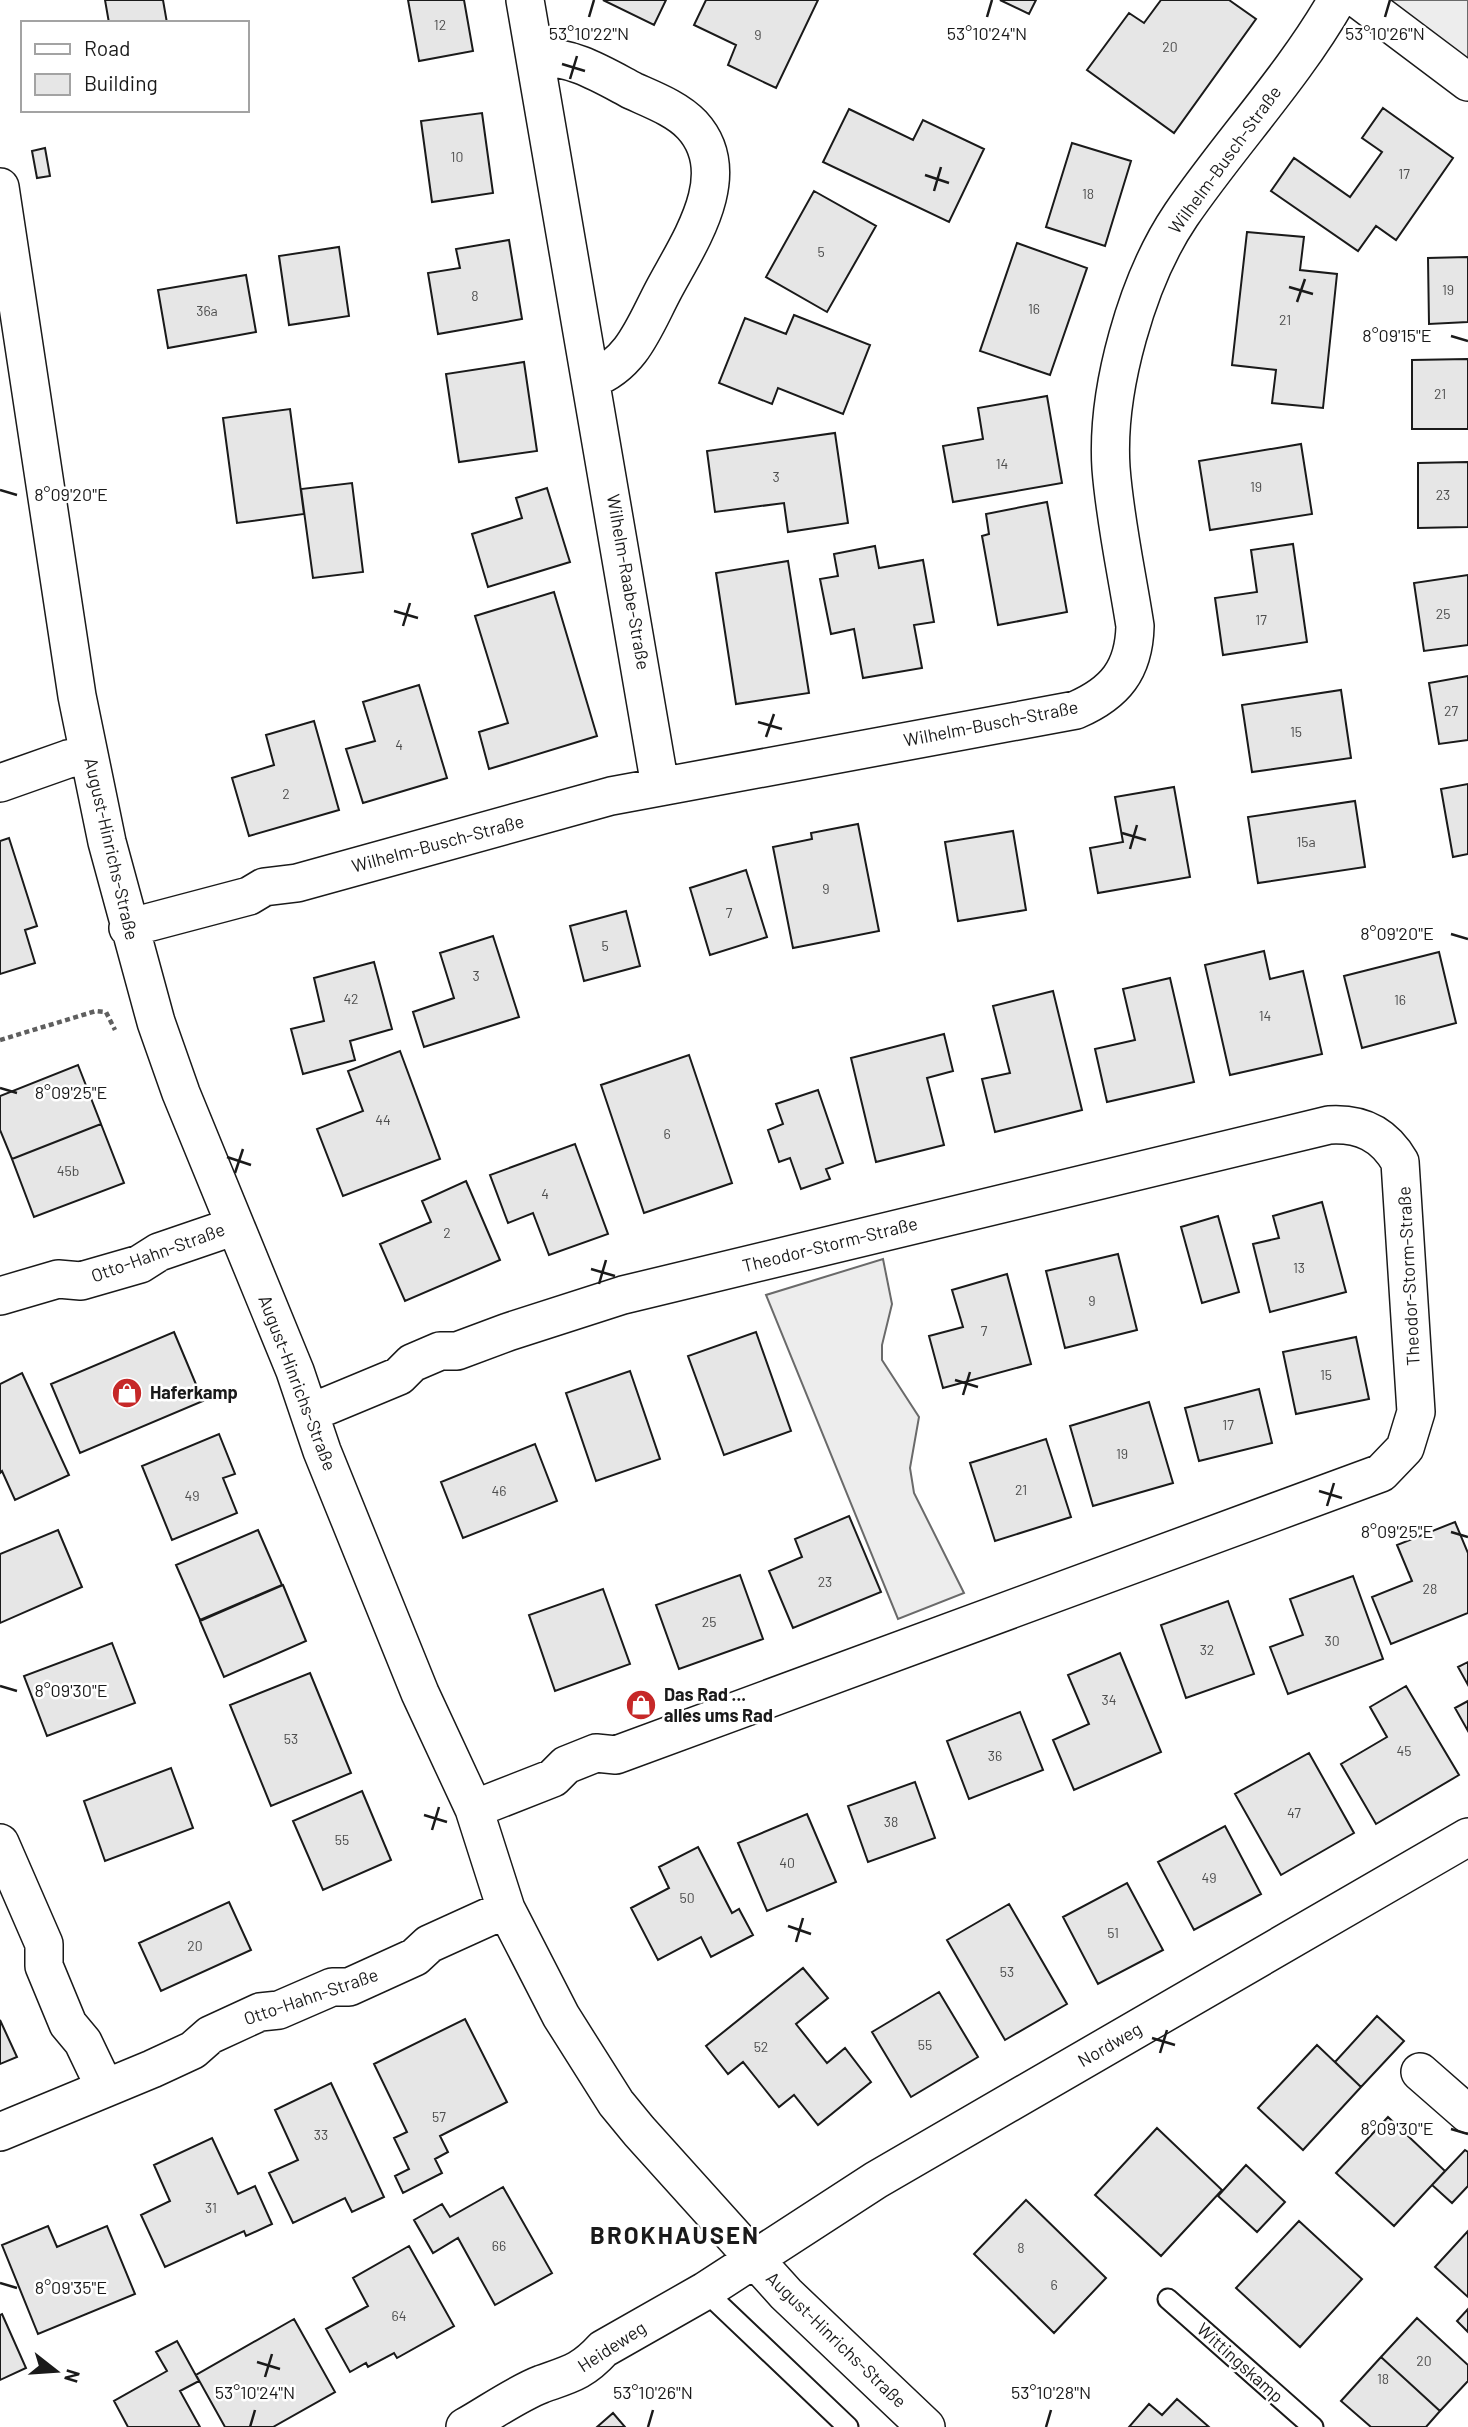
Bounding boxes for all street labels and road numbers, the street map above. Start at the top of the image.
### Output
street label: Wilhelm-Busch-Straße [1163,81,1285,238]
street label: Wilhelm-Raabe-Straße [603,492,655,671]
street label: Wilhelm-Busch-Straße [902,695,1080,751]
street label: August-Hinrichs-Straße [80,756,144,942]
street label: Wilhelm-Busch-Straße [349,809,526,877]
street label: Theodor-Storm-Straße [1392,1186,1424,1366]
street label: Theodor-Storm-Straße [740,1212,920,1276]
street label: Otto-Hahn-Straße [88,1218,228,1286]
street label: August-Hinrichs-Straße [254,1292,342,1474]
street label: Otto-Hahn-Straße [241,1963,381,2029]
street label: Nordweg [1074,2017,1145,2071]
street label: August-Hinrichs-Straße [762,2267,911,2412]
street label: Heideweg [573,2316,650,2376]
street label: Wittingskamp [1193,2318,1288,2407]

